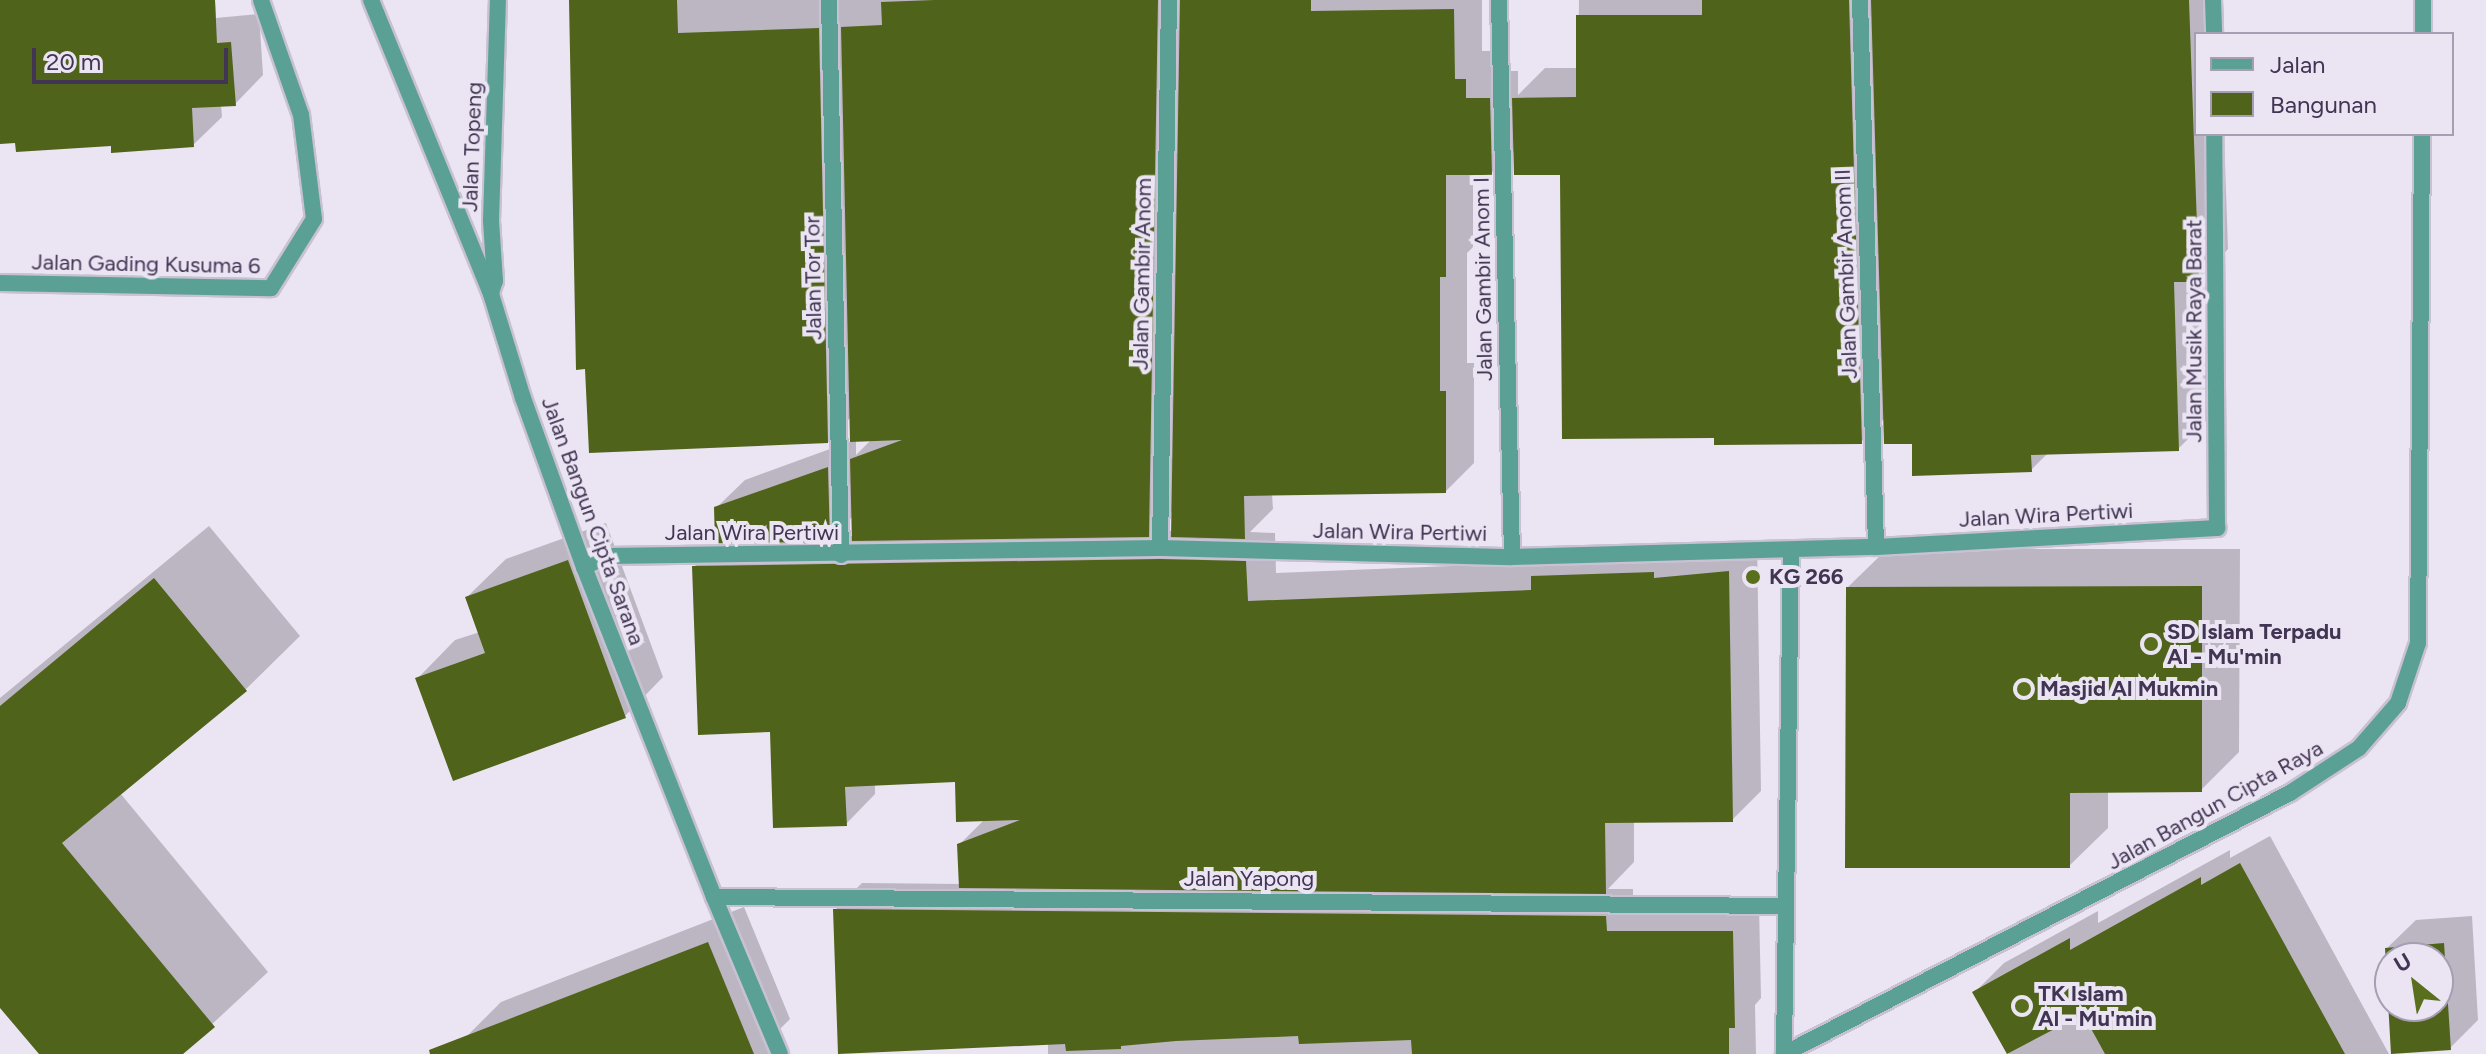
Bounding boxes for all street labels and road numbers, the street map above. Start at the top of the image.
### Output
street label: Jalan Topeng [457,82,487,212]
street label: Jalan Gambir Anom II [1829,169,1863,379]
street label: Jalan Gambir Anom I [1468,177,1498,381]
street label: Jalan Gambir Anom [1127,178,1157,370]
street label: Jalan Tor Tor [799,216,827,340]
street label: Jalan Musik Raya Barat [2181,219,2207,443]
street label: Jalan Gading Kusuma 6 [31,249,261,279]
street label: Jalan Bangun Cipta Sarana [536,393,650,649]
street label: Jalan Wira Pertiwi [1958,497,2134,533]
street label: Jalan Wira Pertiwi [1313,517,1487,547]
street label: Jalan Wira Pertiwi [665,520,839,546]
street label: Jalan Bangun Cipta Raya [2103,735,2327,875]
street label: Jalan Yapong [1184,866,1314,892]

